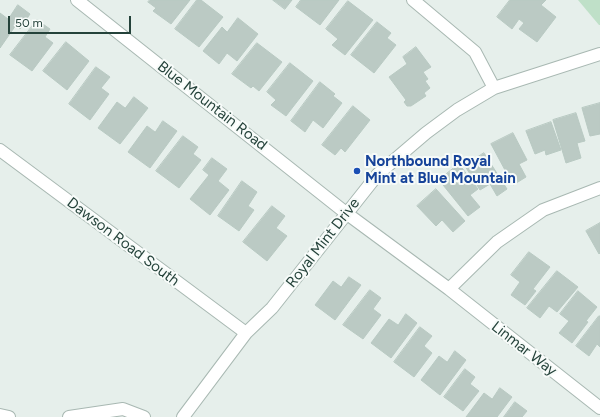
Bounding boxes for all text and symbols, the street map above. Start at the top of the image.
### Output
scale bar [10,8,133,34]
text: 50 m [15,16,43,30]
street label: Blue Mountain Road [154,58,270,154]
place label: Northbound Royal Mint at Blue Mountain [365,153,516,188]
marker: Northbound Royal Mint at Blue Mountain [352,166,362,176]
street label: Dawson Road South [63,194,183,290]
street label: Royal Mint Drive [282,195,364,291]
street label: Linmar Way [488,318,560,380]

